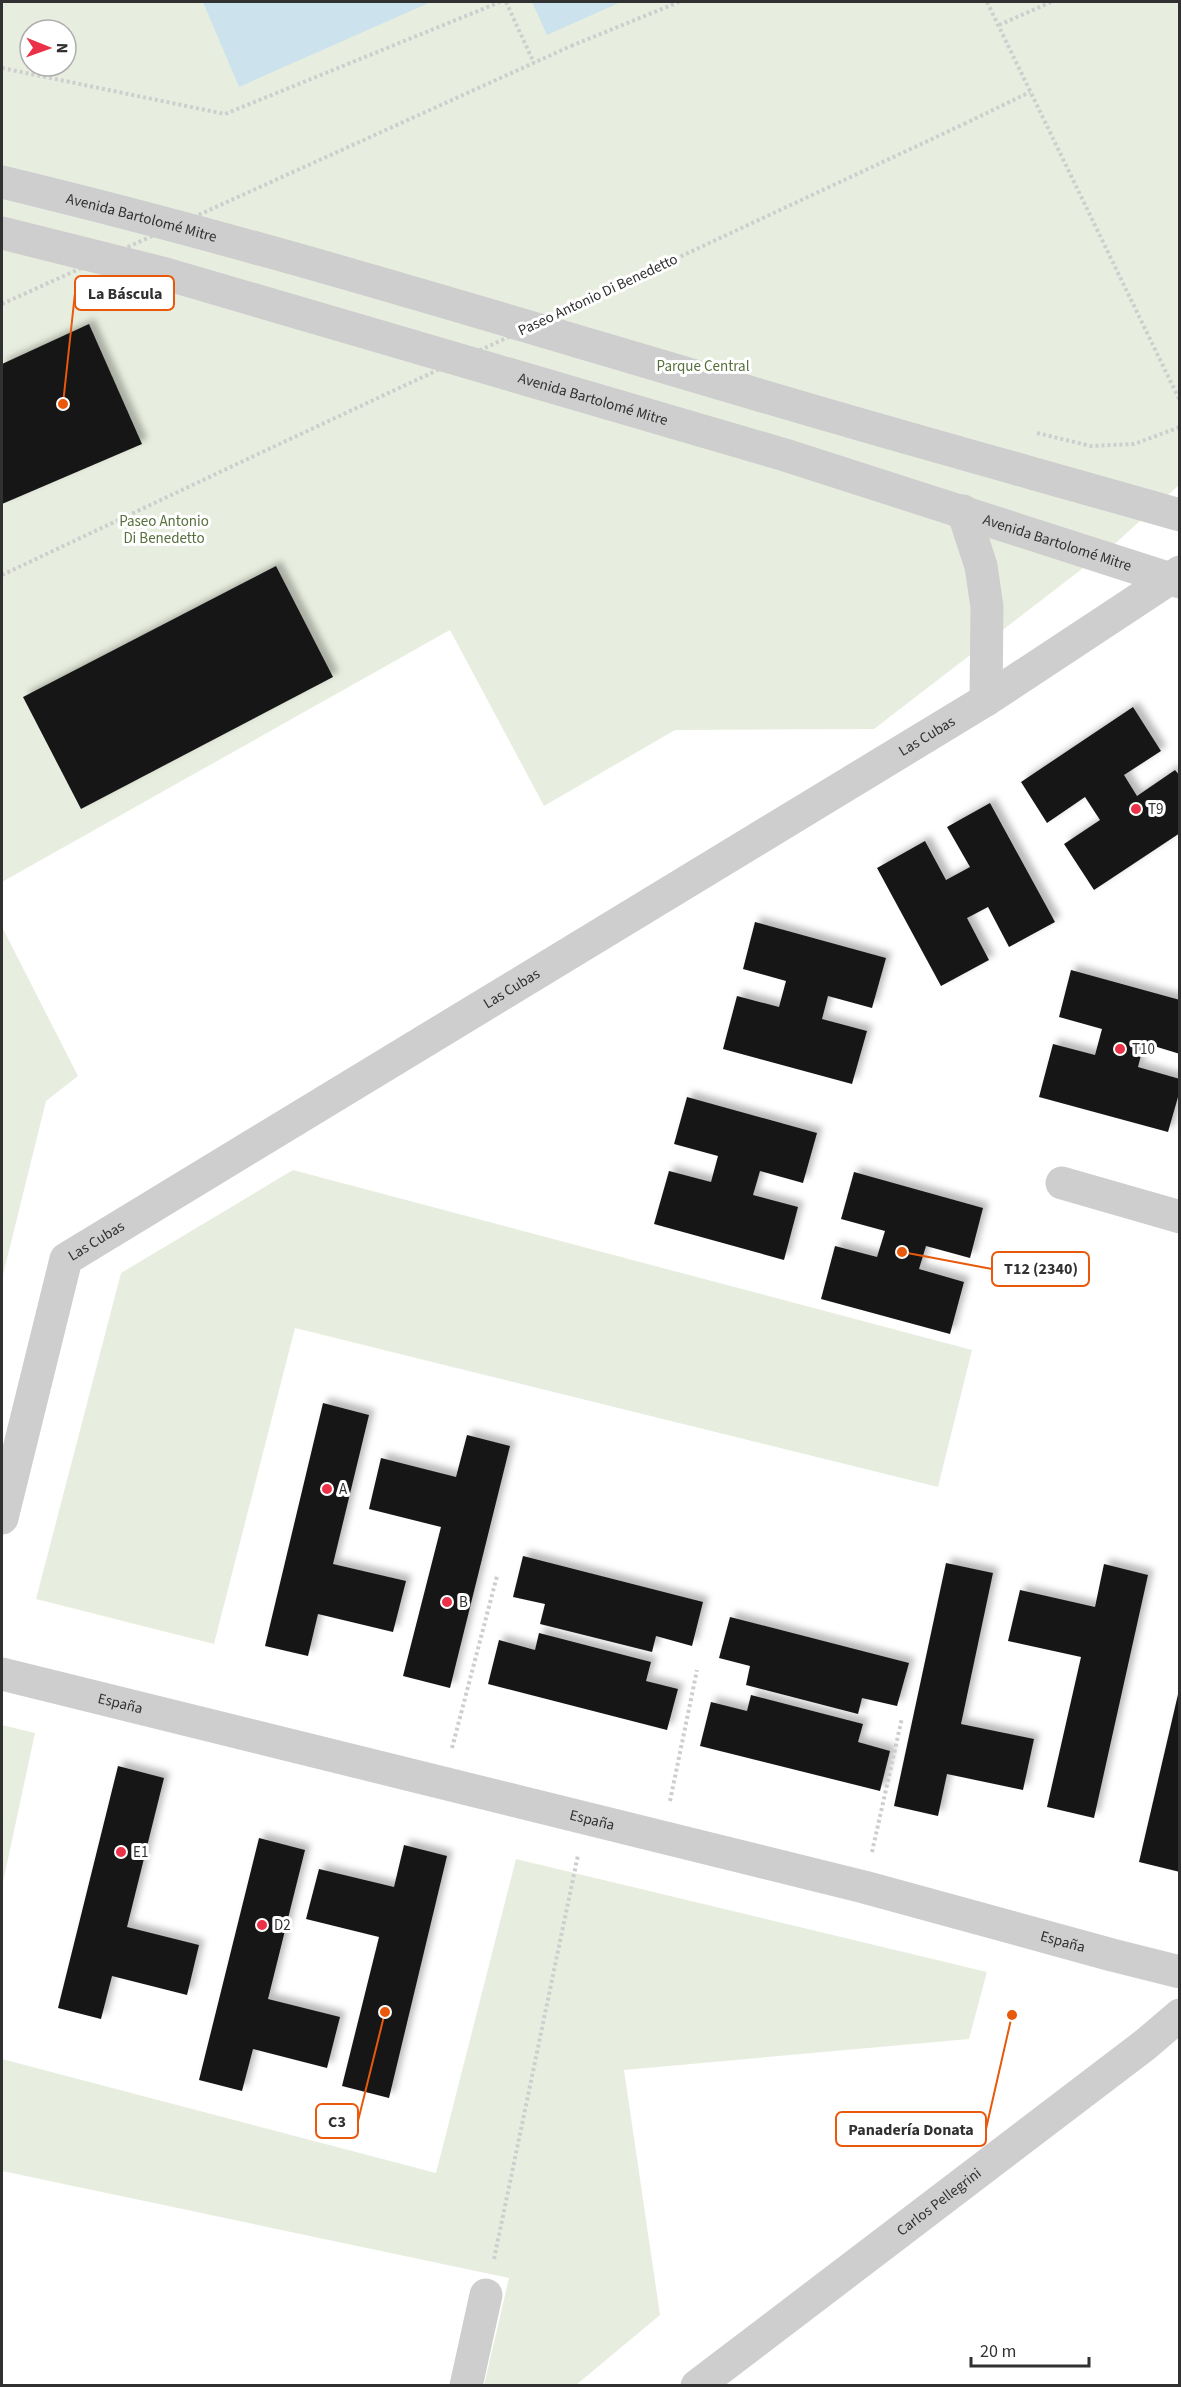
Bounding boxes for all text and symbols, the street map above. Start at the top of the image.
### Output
north arrow [18,18,78,78]
text: N [51,43,73,54]
street label: Avenida Bartolomé Mitre [64,188,219,247]
street label: Paseo Antonio Di Benedetto [515,249,681,341]
callout: La Báscula [75,276,174,310]
text: La Báscula [88,283,162,305]
park label: Parque Central [657,356,750,377]
street label: Avenida Bartolomé Mitre [516,367,670,431]
street label: Avenida Bartolomé Mitre [980,509,1134,576]
park label: Paseo Antonio Di Benedetto [119,511,209,549]
street label: Las Cubas [895,711,959,761]
place label: T9 [1148,799,1164,820]
marker: T9 [1129,802,1143,816]
street label: Las Cubas [479,963,544,1014]
place label: T10 [1132,1039,1155,1060]
marker: T10 [1113,1042,1127,1056]
street label: Las Cubas [64,1215,128,1266]
callout: T12 (2340) [992,1252,1089,1286]
text: T12 (2340) [1004,1258,1078,1280]
place label: A [339,1479,348,1500]
marker: A [320,1482,334,1496]
place label: B [459,1592,468,1613]
marker: B [440,1595,454,1609]
street label: España [96,1688,145,1719]
street label: España [568,1804,617,1836]
place label: E1 [133,1842,148,1863]
marker: E1 [114,1845,128,1859]
place label: D2 [274,1915,291,1936]
marker: D2 [255,1918,269,1932]
street label: España [1038,1925,1088,1958]
callout: C3 [316,2104,358,2138]
text: C3 [328,2111,346,2133]
callout: Panadería Donata [836,2112,986,2146]
text: Panadería Donata [848,2119,974,2141]
street label: Carlos Pellegrini [892,2163,986,2241]
scale bar [971,2330,1090,2368]
text: 20 m [980,2339,1016,2364]

